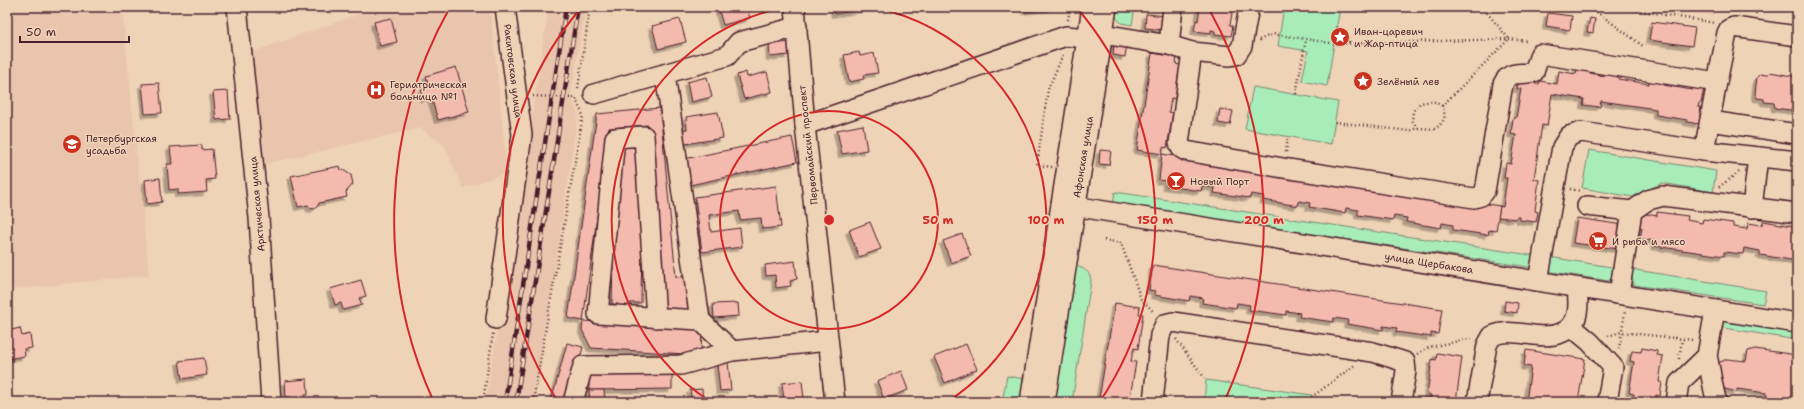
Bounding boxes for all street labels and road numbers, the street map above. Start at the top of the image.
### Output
street label: Ракитовская улица [501,23,525,119]
street label: Первомайский проспект [795,84,821,205]
street label: Афонская улица [1070,115,1096,199]
street label: Арктическая улица [246,155,268,252]
street label: улица Щербакова [1384,250,1475,277]

